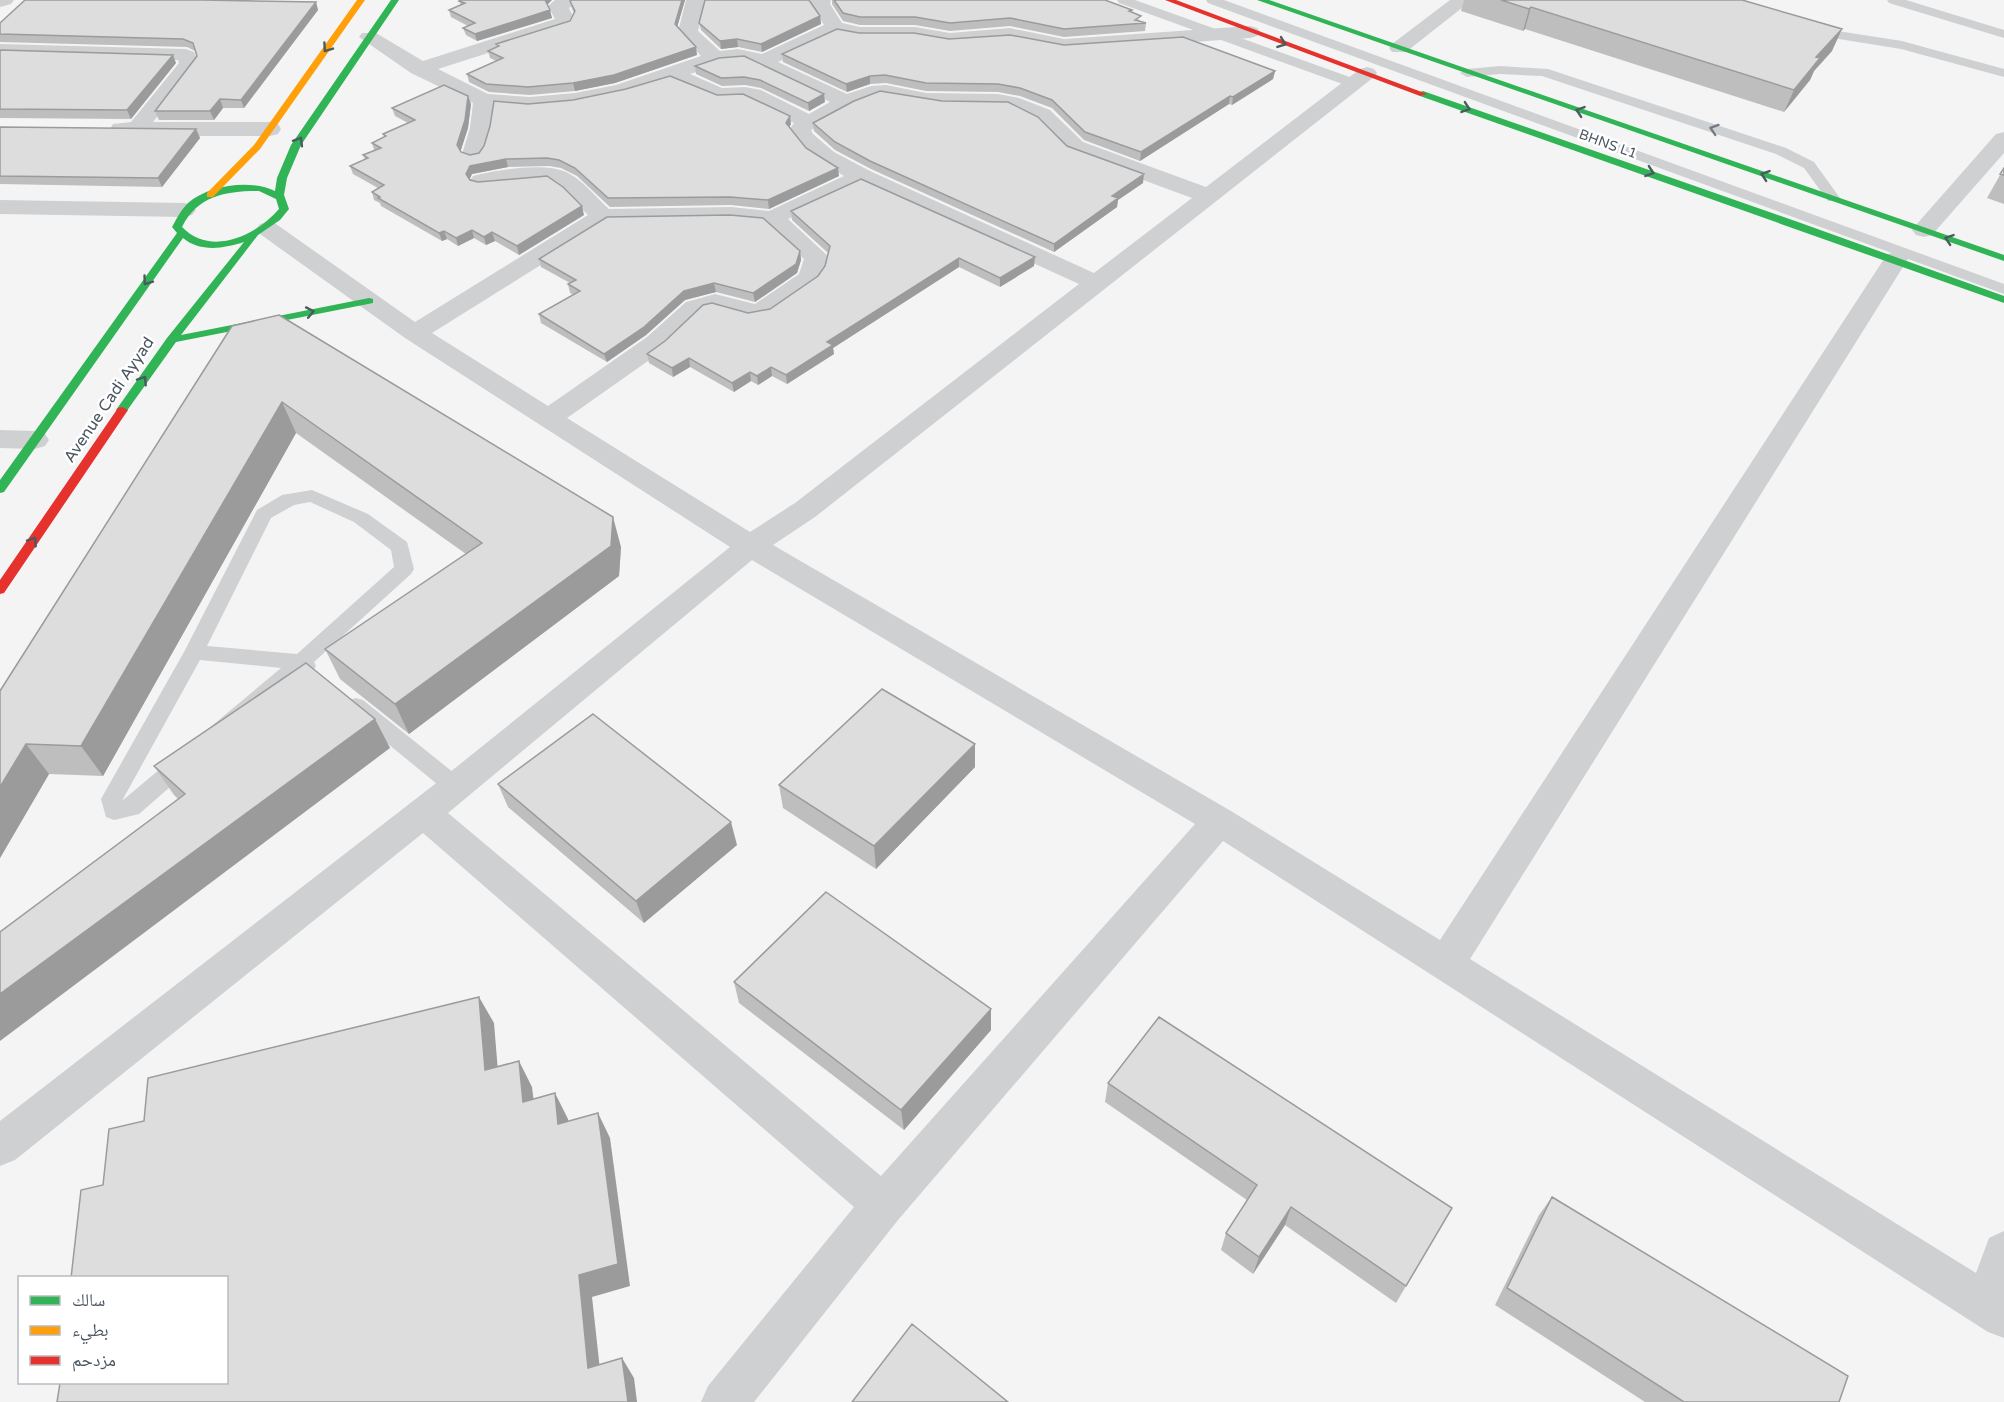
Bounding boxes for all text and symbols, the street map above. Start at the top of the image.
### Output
one-way arrow [1276,36,1287,49]
one-way arrow [323,41,334,52]
one-way arrow [1460,100,1471,113]
one-way arrow [1575,106,1586,119]
one-way arrow [1709,124,1720,136]
street label: BHNS L1 [1577,126,1639,162]
one-way arrow [292,137,304,147]
one-way arrow [1644,165,1655,178]
one-way arrow [1760,169,1771,182]
one-way arrow [1944,234,1955,246]
one-way arrow [143,275,154,286]
one-way arrow [305,306,315,319]
street label: Avenue Cadi Ayyad [60,333,158,467]
one-way arrow [136,376,147,387]
one-way arrow [26,537,37,548]
legend [18,1276,228,1384]
text: سالك [72,1289,105,1311]
text: بطيء [72,1319,109,1345]
text: مزدحم [72,1349,116,1372]

